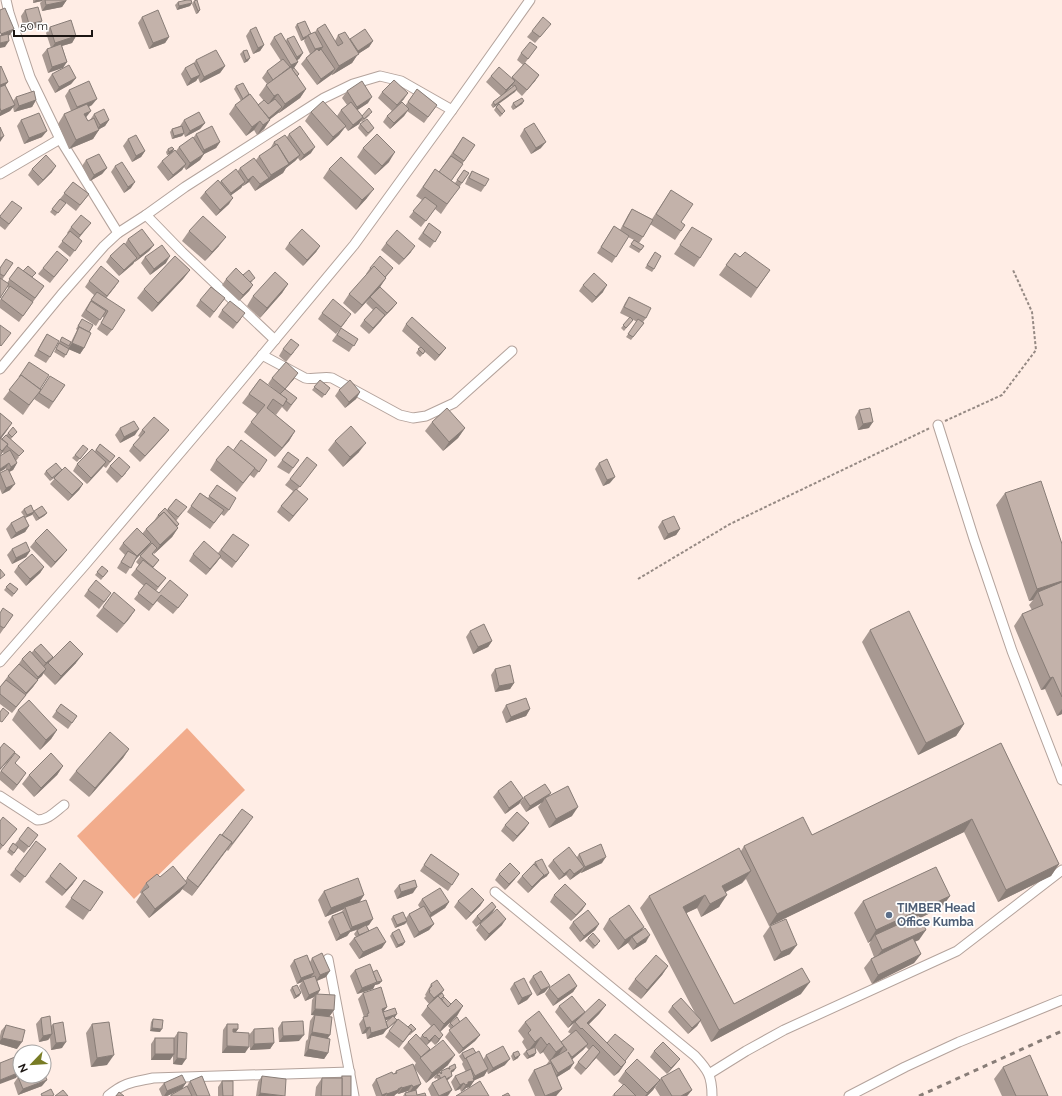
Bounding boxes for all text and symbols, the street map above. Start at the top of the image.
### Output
scale bar [14,12,92,38]
text: 50 m [20,19,48,33]
place label: TIMBER Head Office Kumba [897,901,975,929]
marker: TIMBER Head Office Kumba [884,910,894,920]
north arrow [12,1044,52,1084]
text: N [16,1061,31,1075]

